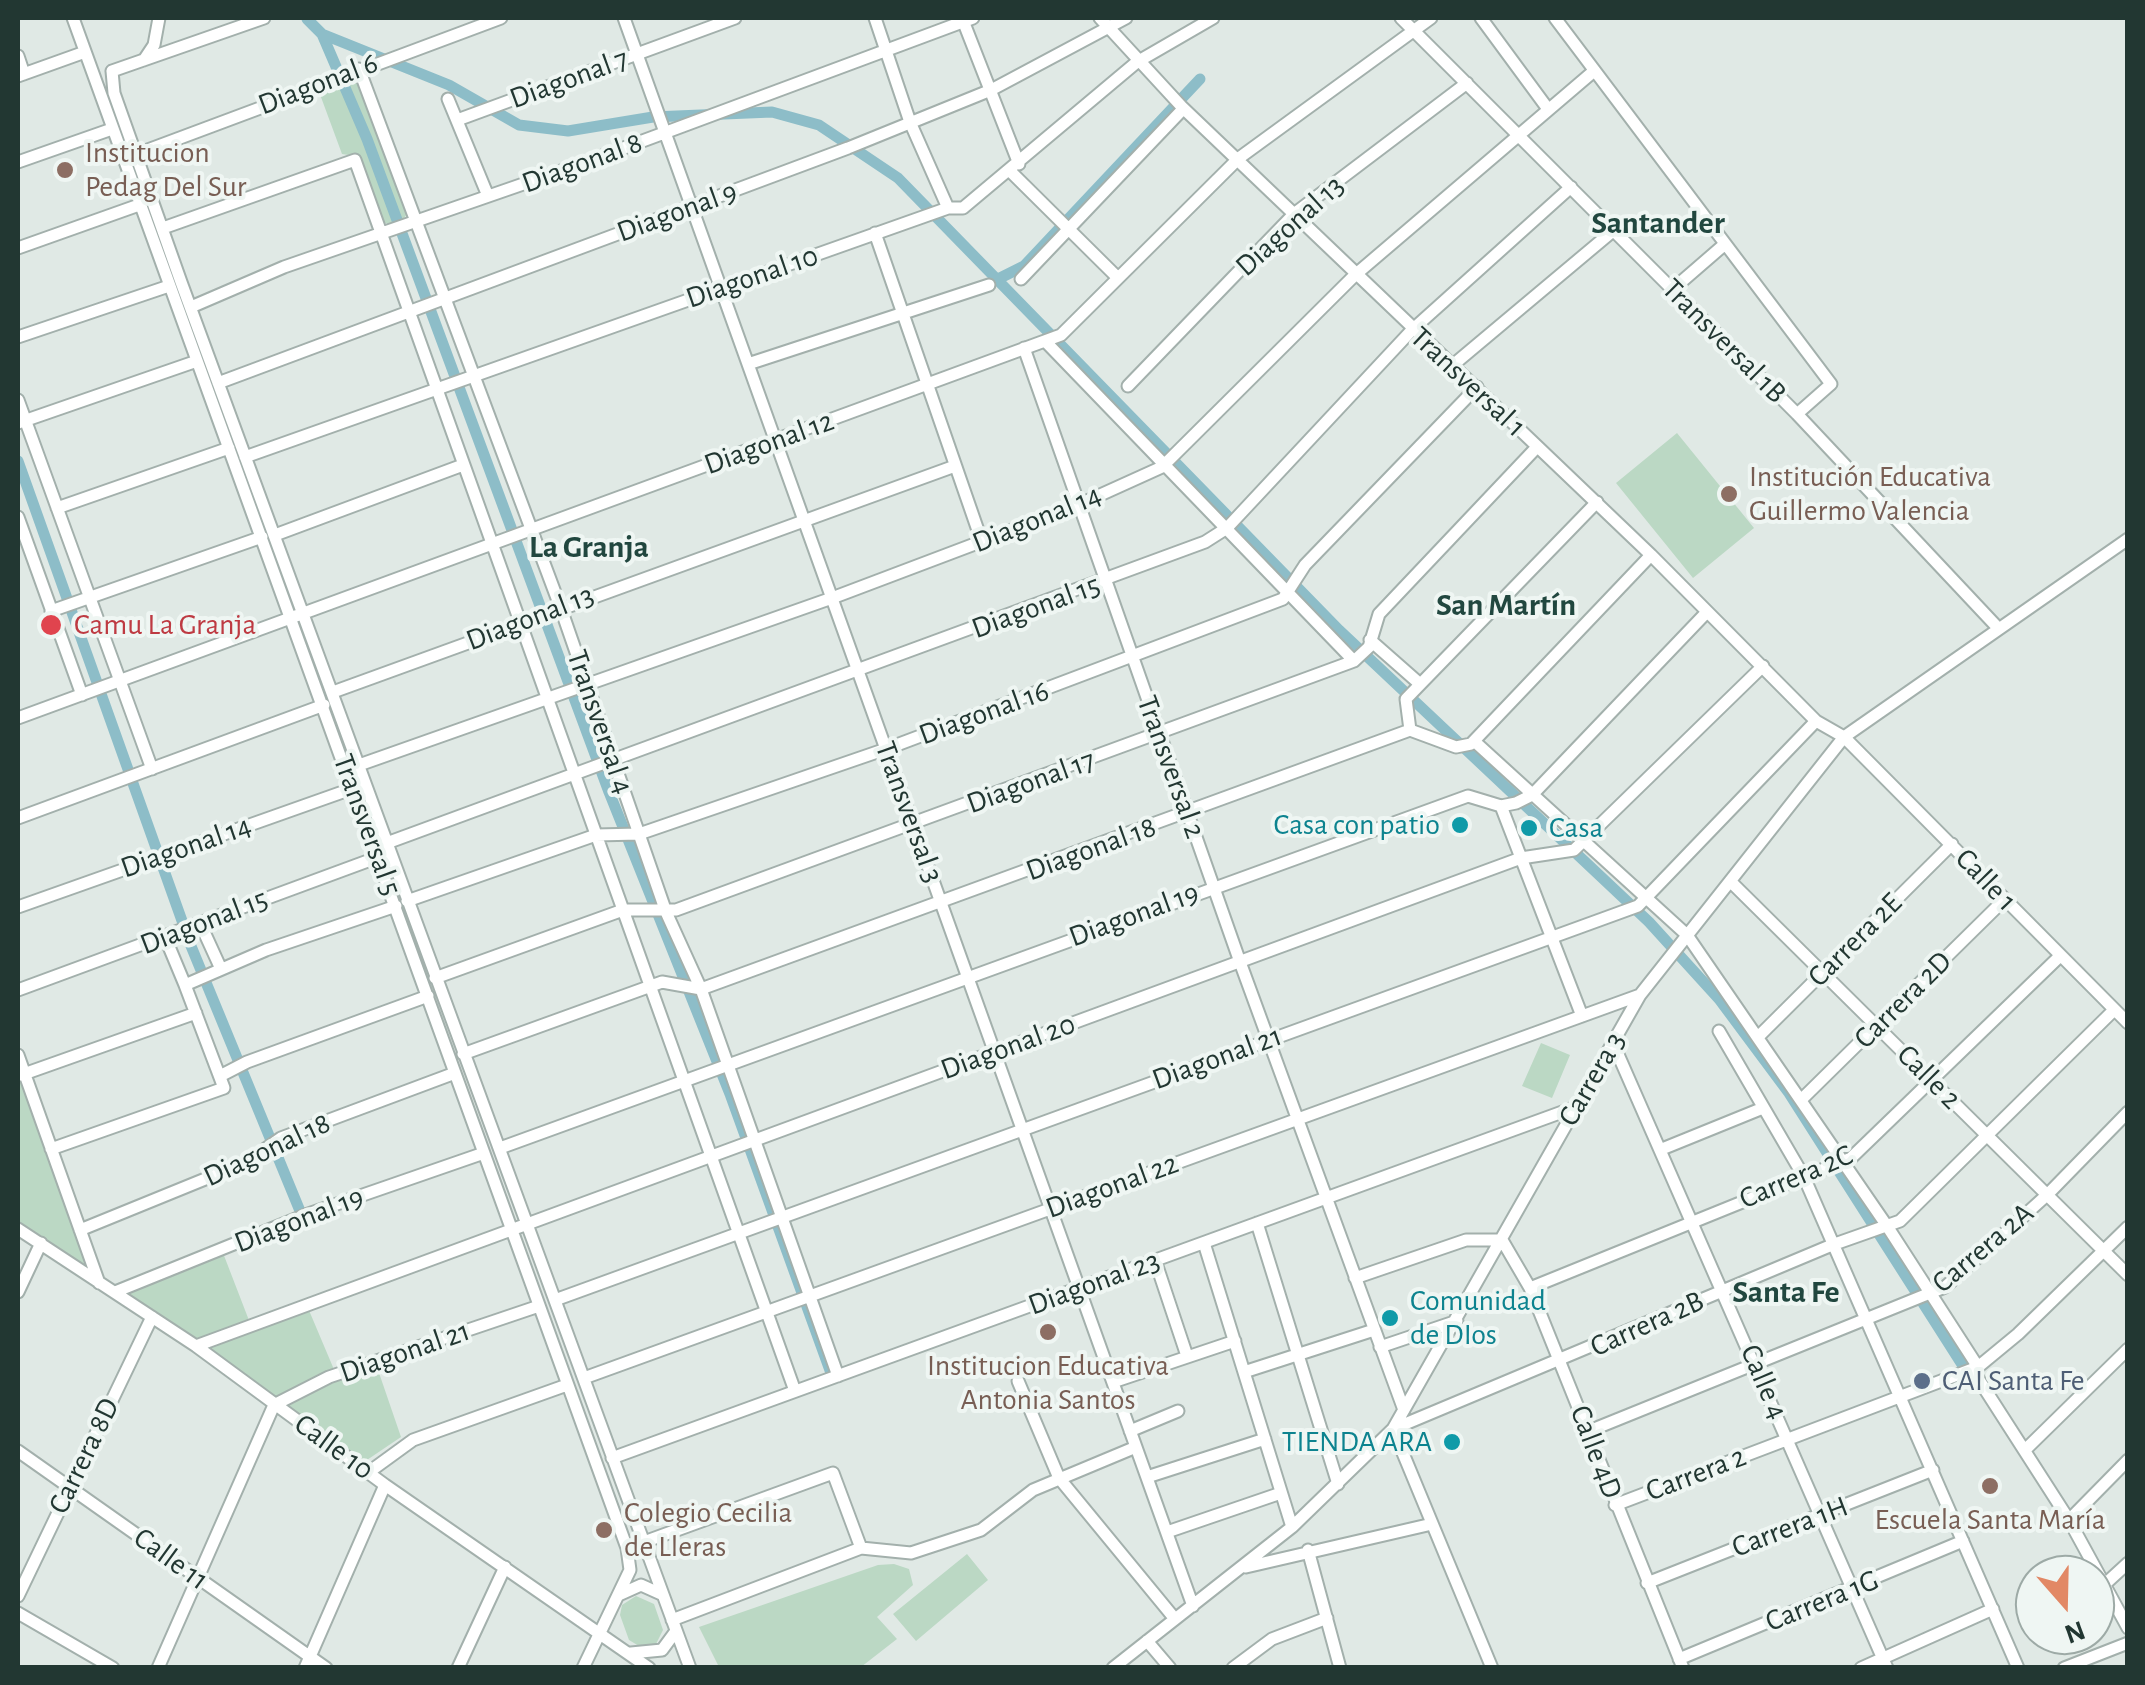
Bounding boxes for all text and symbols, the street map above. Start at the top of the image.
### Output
street label: Diagonal 7 [505,41,633,117]
street label: Diagonal 6 [253,45,383,123]
street label: Diagonal 8 [517,125,647,201]
place label: Institucion Pedag Del Sur [85,135,247,206]
marker: Institucion Pedag Del Sur [54,159,76,181]
street label: Diagonal 13 [1228,168,1352,284]
street label: Diagonal 9 [612,174,742,250]
district label: Santander [1591,204,1725,242]
street label: Diagonal 10 [681,238,823,316]
street label: Transversal 1B [1654,271,1794,411]
street label: Transversal 1 [1402,319,1534,445]
street label: Diagonal 12 [699,403,839,483]
place label: Institución Educativa Guillermo Valencia [1749,459,1991,530]
street label: Diagonal 14 [967,477,1107,561]
marker: Institución Educativa Guillermo Valencia [1718,483,1740,505]
district label: La Granja [529,528,649,566]
street label: Diagonal 15 [967,567,1105,647]
street label: Diagonal 13 [461,577,599,659]
district label: San Martín [1436,586,1576,624]
place label: Camu La Granja [74,607,256,643]
marker: Camu La Granja [38,612,64,638]
street label: Transversal 4 [559,645,641,799]
street label: Diagonal 16 [914,673,1054,753]
street label: Transversal 2 [1129,691,1213,843]
street label: Transversal 3 [867,736,951,888]
street label: Diagonal 17 [962,742,1100,822]
street label: Transversal 5 [325,749,409,901]
place label: Casa con patio [1274,807,1440,843]
street label: Diagonal 14 [116,808,256,886]
street label: Diagonal 18 [1021,809,1161,889]
place label: Casa [1549,810,1603,846]
marker: Casa con patio [1449,814,1471,836]
marker: Casa [1518,817,1540,839]
street label: Calle 1 [1948,841,2024,919]
street label: Diagonal 19 [1064,875,1204,955]
street label: Diagonal 15 [135,881,273,963]
street label: Carrera 2E [1800,885,1910,995]
street label: Carrera 2D [1847,944,1959,1056]
street label: Diagonal 20 [936,1006,1080,1088]
street label: Diagonal 21 [1147,1018,1287,1098]
street label: Carrera 3 [1551,1025,1633,1133]
street label: Calle 2 [1889,1037,1969,1117]
street label: Diagonal 18 [198,1105,336,1195]
street label: Carrera 2C [1734,1137,1858,1217]
street label: Diagonal 22 [1041,1145,1183,1227]
street label: Diagonal 19 [229,1179,369,1261]
street label: Carrera 2A [1925,1195,2041,1301]
street label: Diagonal 23 [1023,1243,1165,1323]
district label: Santa Fe [1732,1273,1840,1311]
place label: Comunidad de DIos [1410,1283,1546,1354]
street label: Carrera 2B [1585,1283,1709,1365]
marker: Comunidad de DIos [1379,1307,1401,1329]
street label: Diagonal 21 [335,1313,475,1391]
marker: Institucion Educativa Antonia Santos [1037,1321,1059,1343]
street label: Calle 4 [1732,1339,1796,1425]
place label: Institucion Educativa Antonia Santos [927,1348,1169,1418]
place label: CAI Santa Fe [1942,1363,2085,1399]
marker: CAI Santa Fe [1911,1370,1933,1392]
street label: Carrera 8D [41,1392,127,1520]
street label: Calle 4D [1562,1400,1630,1504]
street label: Calle 10 [287,1406,381,1488]
place label: TIENDA ARA [1282,1424,1432,1460]
marker: TIENDA ARA [1441,1431,1463,1453]
street label: Carrera 2 [1641,1439,1751,1509]
marker: Escuela Santa María [1979,1475,2001,1497]
street label: Carrera 1H [1727,1488,1853,1566]
place label: Colegio Cecilia de Lleras [624,1495,792,1566]
place label: Escuela Santa María [1874,1502,2106,1538]
marker: Colegio Cecilia de Lleras [593,1519,615,1541]
street label: Calle 11 [127,1520,215,1598]
north arrow [2015,1555,2115,1655]
street label: Carrera 1G [1760,1562,1884,1640]
text: N [2061,1615,2089,1648]

